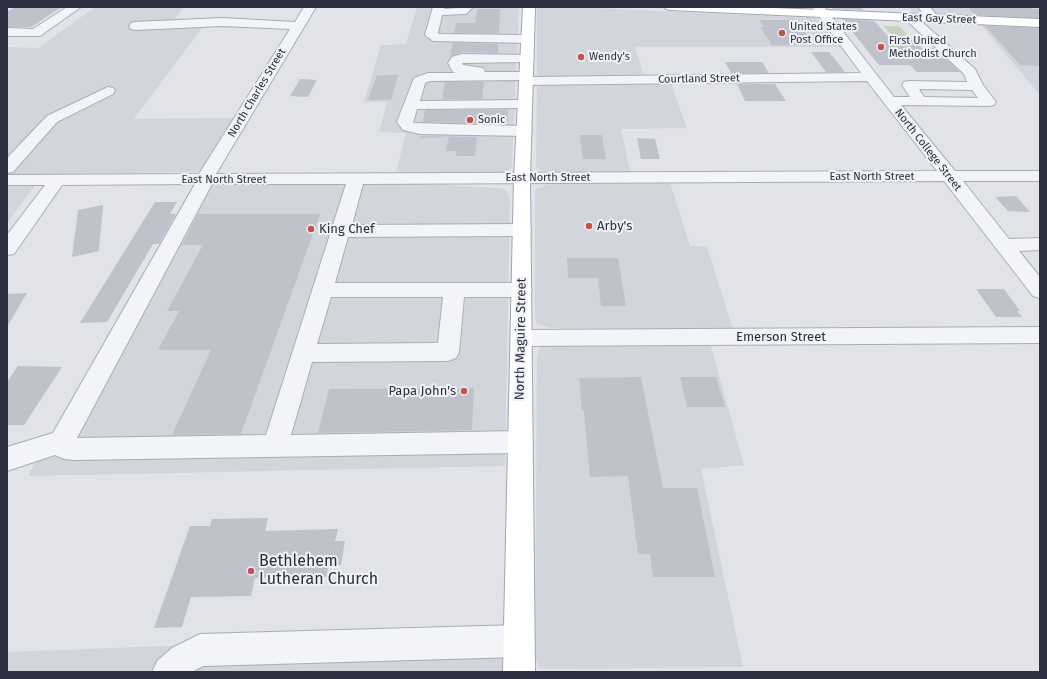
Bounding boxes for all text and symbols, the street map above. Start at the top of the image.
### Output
street label: East Gay Street [902,11,976,27]
place label: United States Post Office [790,20,857,46]
marker: United States Post Office [777,28,787,38]
place label: First United Methodist Church [889,34,977,60]
marker: First United Methodist Church [876,42,886,52]
street label: North Charles Street [225,46,289,140]
place label: Wendy's [589,50,630,64]
marker: Wendy's [576,52,586,62]
street label: Courtland Street [658,72,740,86]
street label: North College Street [892,106,964,194]
place label: Sonic [478,113,505,127]
marker: Sonic [465,115,475,125]
street label: East North Street [829,170,915,184]
street label: East North Street [505,171,591,185]
street label: East North Street [181,173,267,187]
place label: Arby's [597,218,632,234]
place label: King Chef [319,221,374,237]
marker: Arby's [584,221,594,231]
marker: King Chef [306,224,316,234]
street label: North Maguire Street [512,278,530,400]
street label: Emerson Street [736,329,826,345]
place label: Papa John's [389,383,456,399]
marker: Papa John's [459,386,469,396]
place label: Bethlehem Lutheran Church [259,552,378,590]
marker: Bethlehem Lutheran Church [246,566,256,576]

